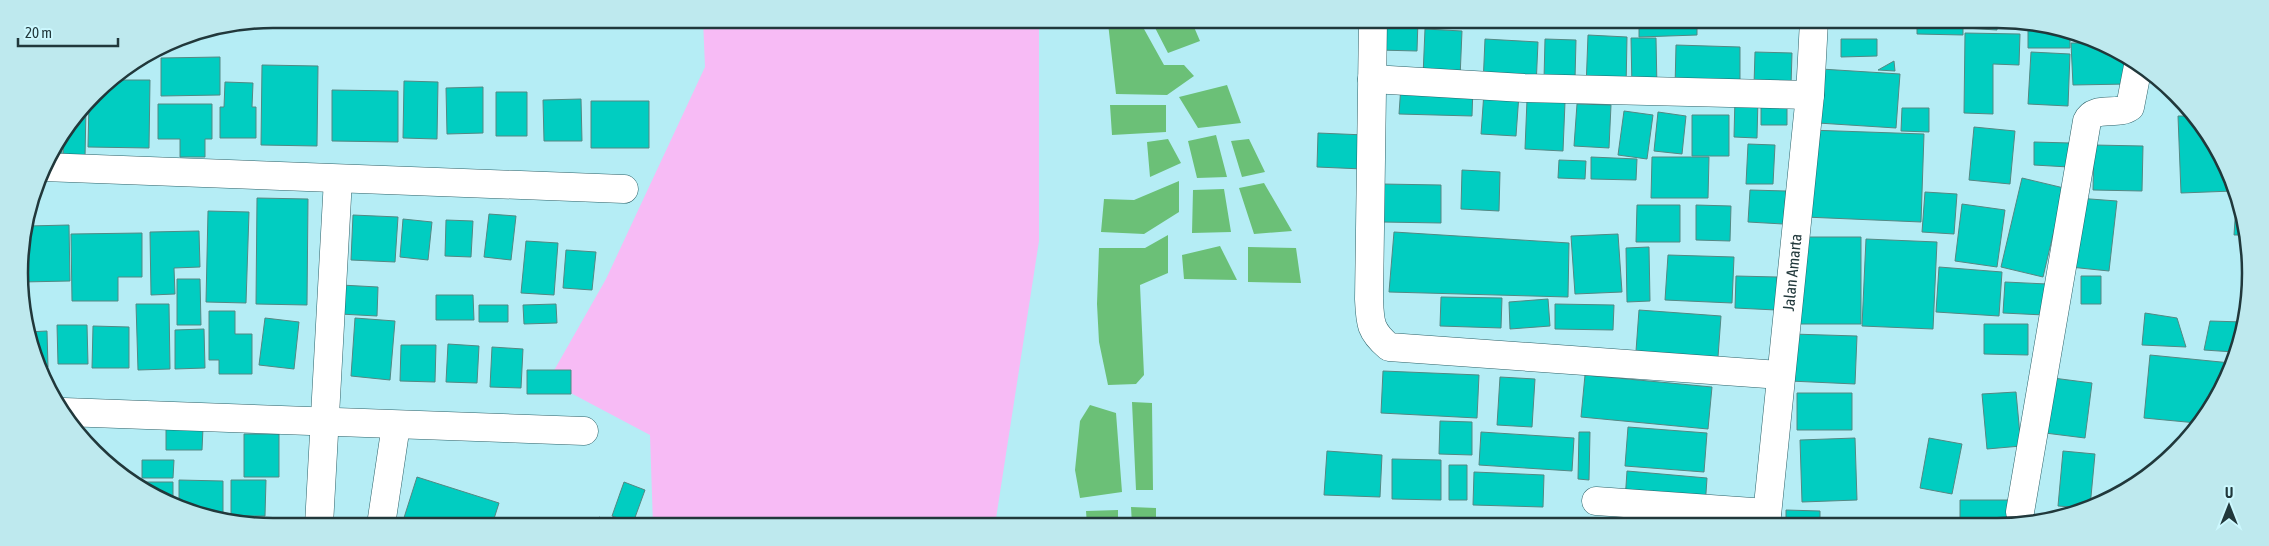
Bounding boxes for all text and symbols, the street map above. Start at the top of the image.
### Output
scale bar [18,15,118,47]
text: 20 m [25,24,52,41]
street label: Jalan Amarta [1779,233,1805,312]
north arrow [2204,481,2254,531]
text: U [2225,485,2233,501]

